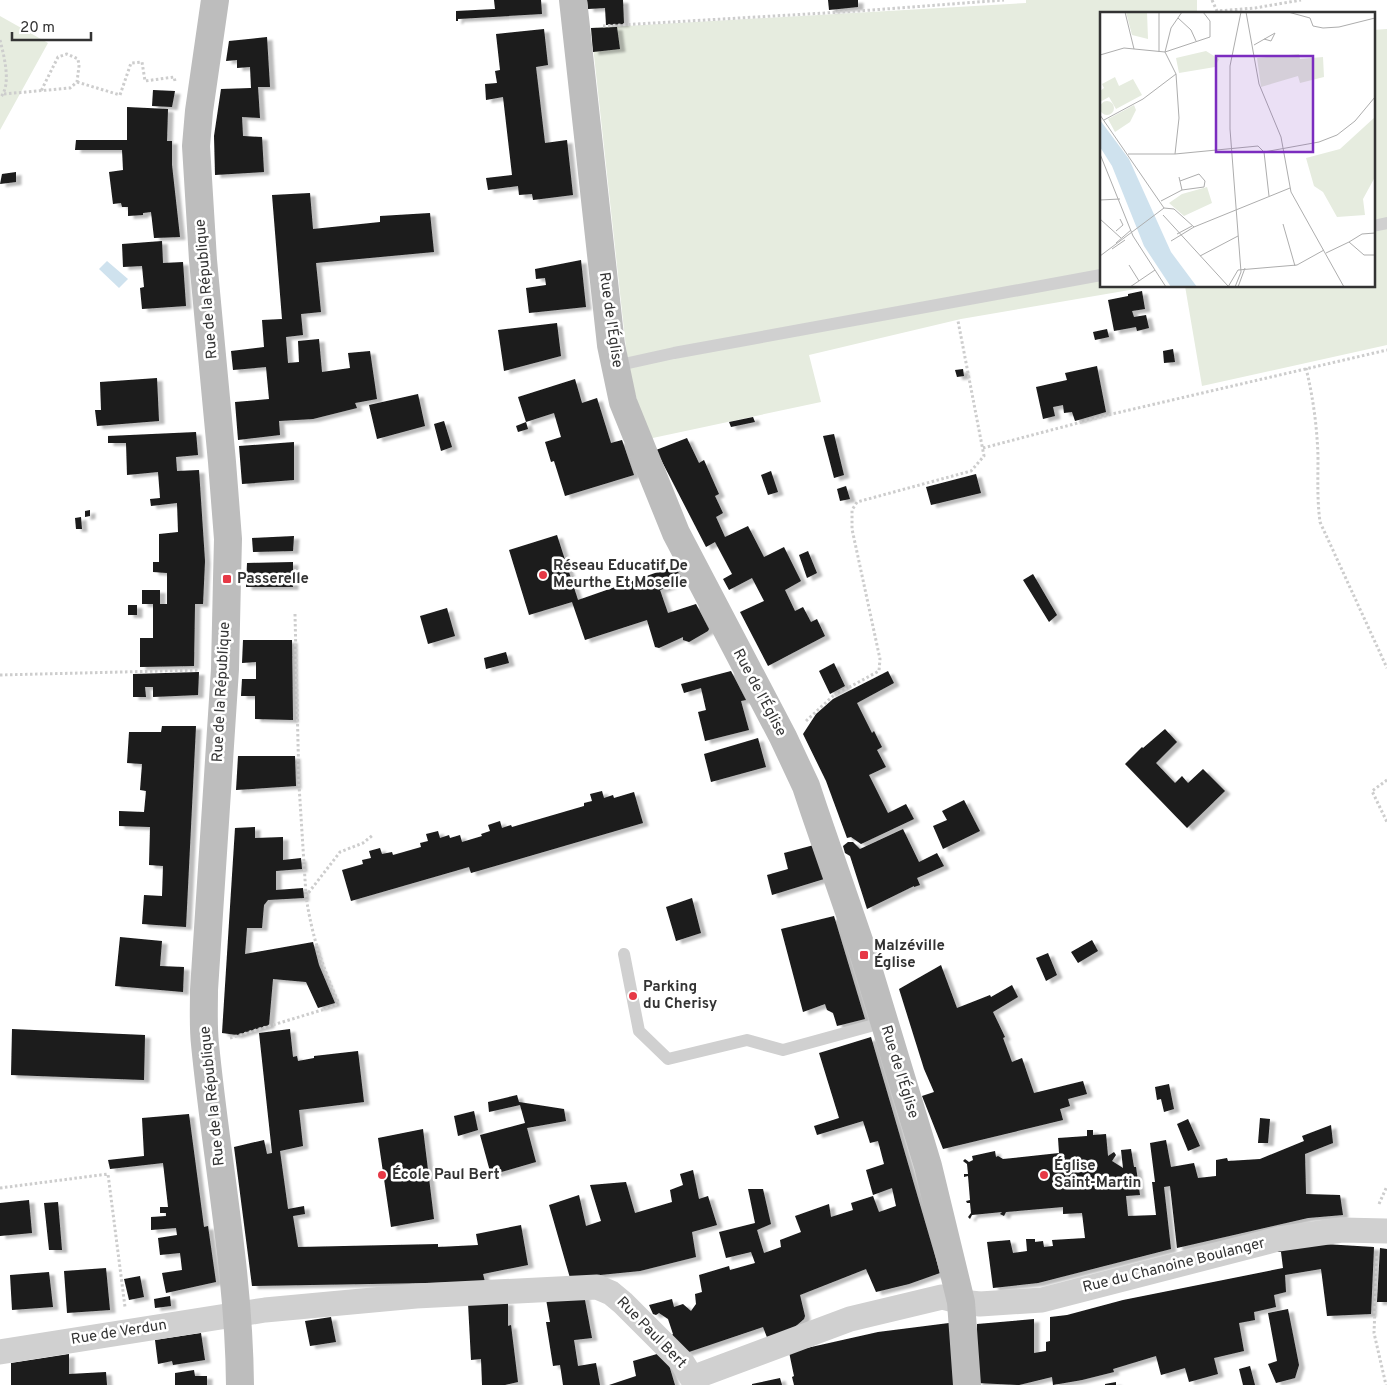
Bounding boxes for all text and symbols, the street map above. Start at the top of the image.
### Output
scale bar [12,10,91,42]
inset map [1100,12,1374,288]
text: 20 m [20,19,55,38]
street label: Rue de la République [191,218,223,360]
street label: Rue de l'Église [594,271,627,369]
place label: Réseau Educatif De Meurthe Et Moselle [553,557,688,593]
marker: Réseau Educatif De Meurthe Et Moselle [537,569,549,581]
place label: Passerelle [237,570,309,589]
marker: Passerelle [221,573,233,585]
street label: Rue de la République [209,621,235,763]
street label: Rue de l'Église [728,645,791,740]
place label: Malzéville Église [874,937,945,973]
marker: Malzéville Église [858,949,870,961]
place label: Parking du Cherisy [643,978,718,1014]
marker: Parking du Cherisy [627,990,639,1002]
street label: Rue de l'Église [876,1023,923,1121]
street label: Rue de la République [196,1025,230,1167]
place label: Église Saint-Martin [1054,1156,1141,1193]
place label: École Paul Bert [392,1165,500,1185]
marker: École Paul Bert [376,1169,388,1181]
marker: Église Saint-Martin [1038,1169,1050,1181]
street label: Rue du Chanoine Boulanger [1081,1234,1267,1298]
street label: Rue Paul Bert [612,1293,690,1373]
street label: Rue de Verdun [70,1316,168,1350]

